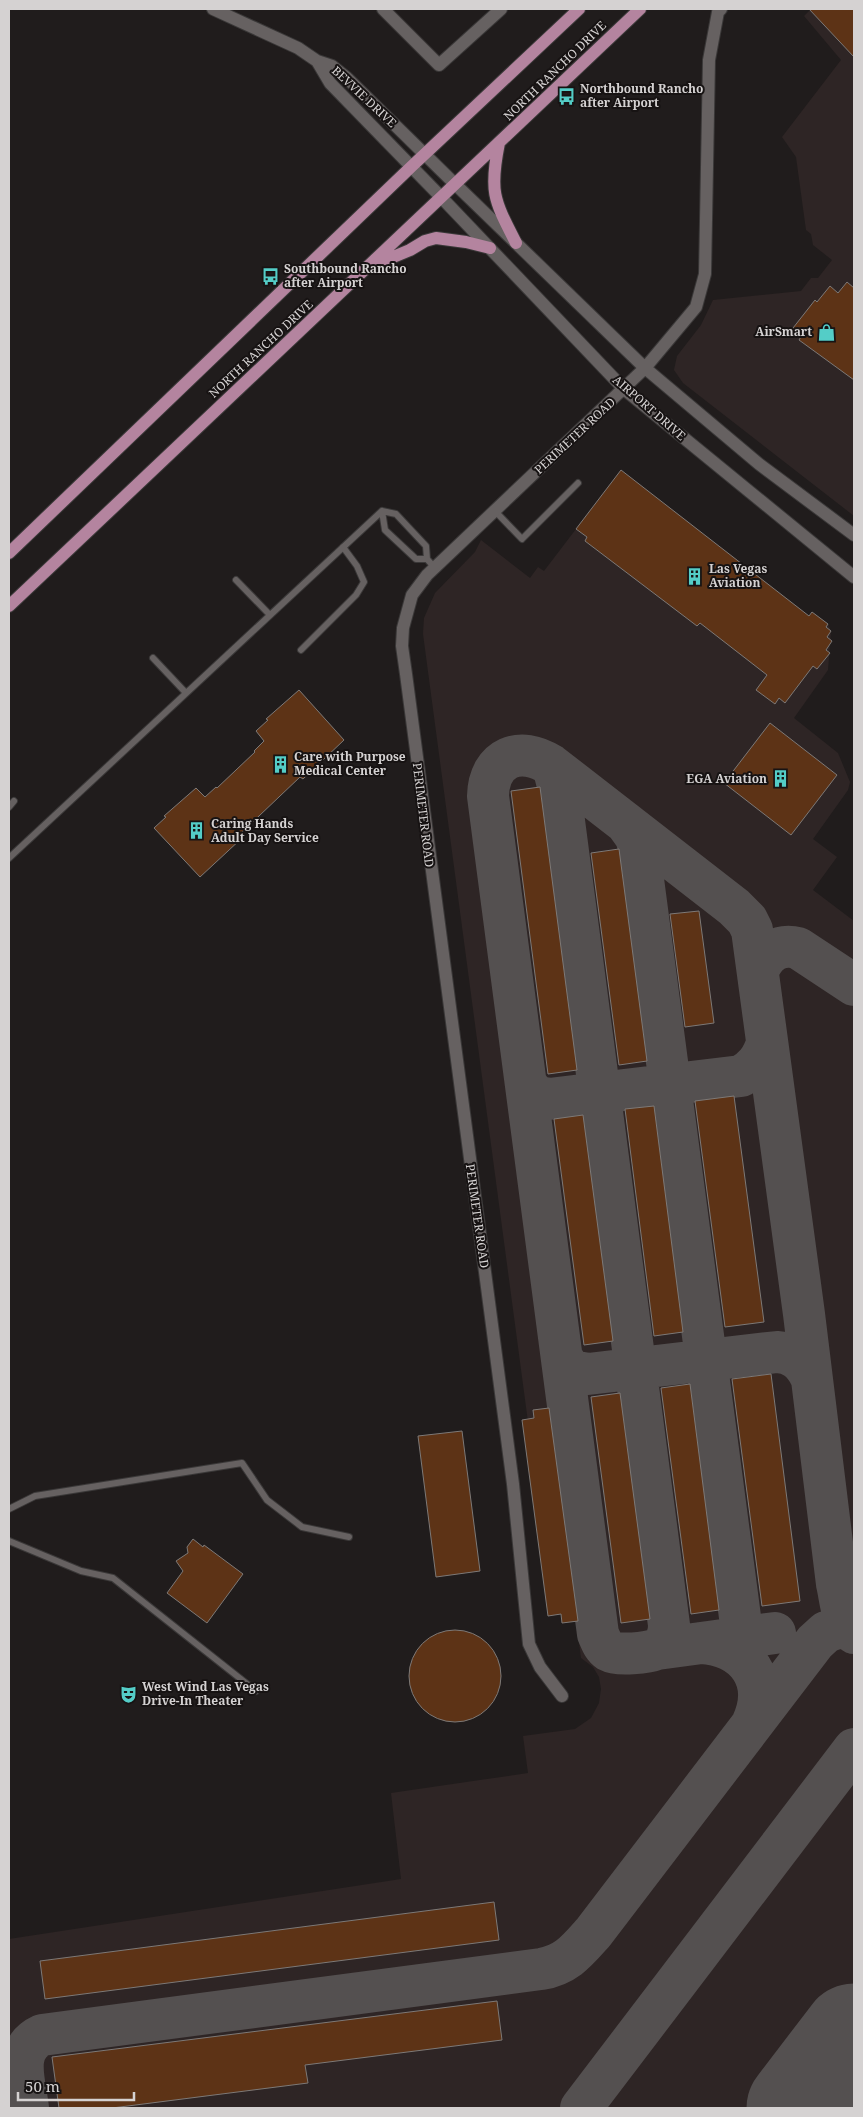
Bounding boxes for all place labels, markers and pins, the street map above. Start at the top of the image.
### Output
place label: Northbound Rancho after Airport [580,80,703,111]
bus stop icon: Northbound Rancho after Airport [556,86,576,106]
place label: Southbound Rancho after Airport [284,260,407,291]
bus stop icon: Southbound Rancho after Airport [260,266,280,286]
shop icon: AirSmart [816,322,836,342]
place label: AirSmart [755,323,812,340]
place label: Las Vegas Aviation [709,560,767,591]
building icon: Las Vegas Aviation [685,566,705,586]
place label: Care with Purpose Medical Center [294,748,406,779]
building icon: Care with Purpose Medical Center [270,754,290,774]
building icon: EGA Aviation [771,769,791,789]
place label: EGA Aviation [686,770,767,787]
place label: Caring Hands Adult Day Service [211,815,319,846]
building icon: Caring Hands Adult Day Service [187,821,207,841]
place label: West Wind Las Vegas Drive-In Theater [142,1678,269,1709]
theatre icon: West Wind Las Vegas Drive-In Theater [118,1684,138,1704]

